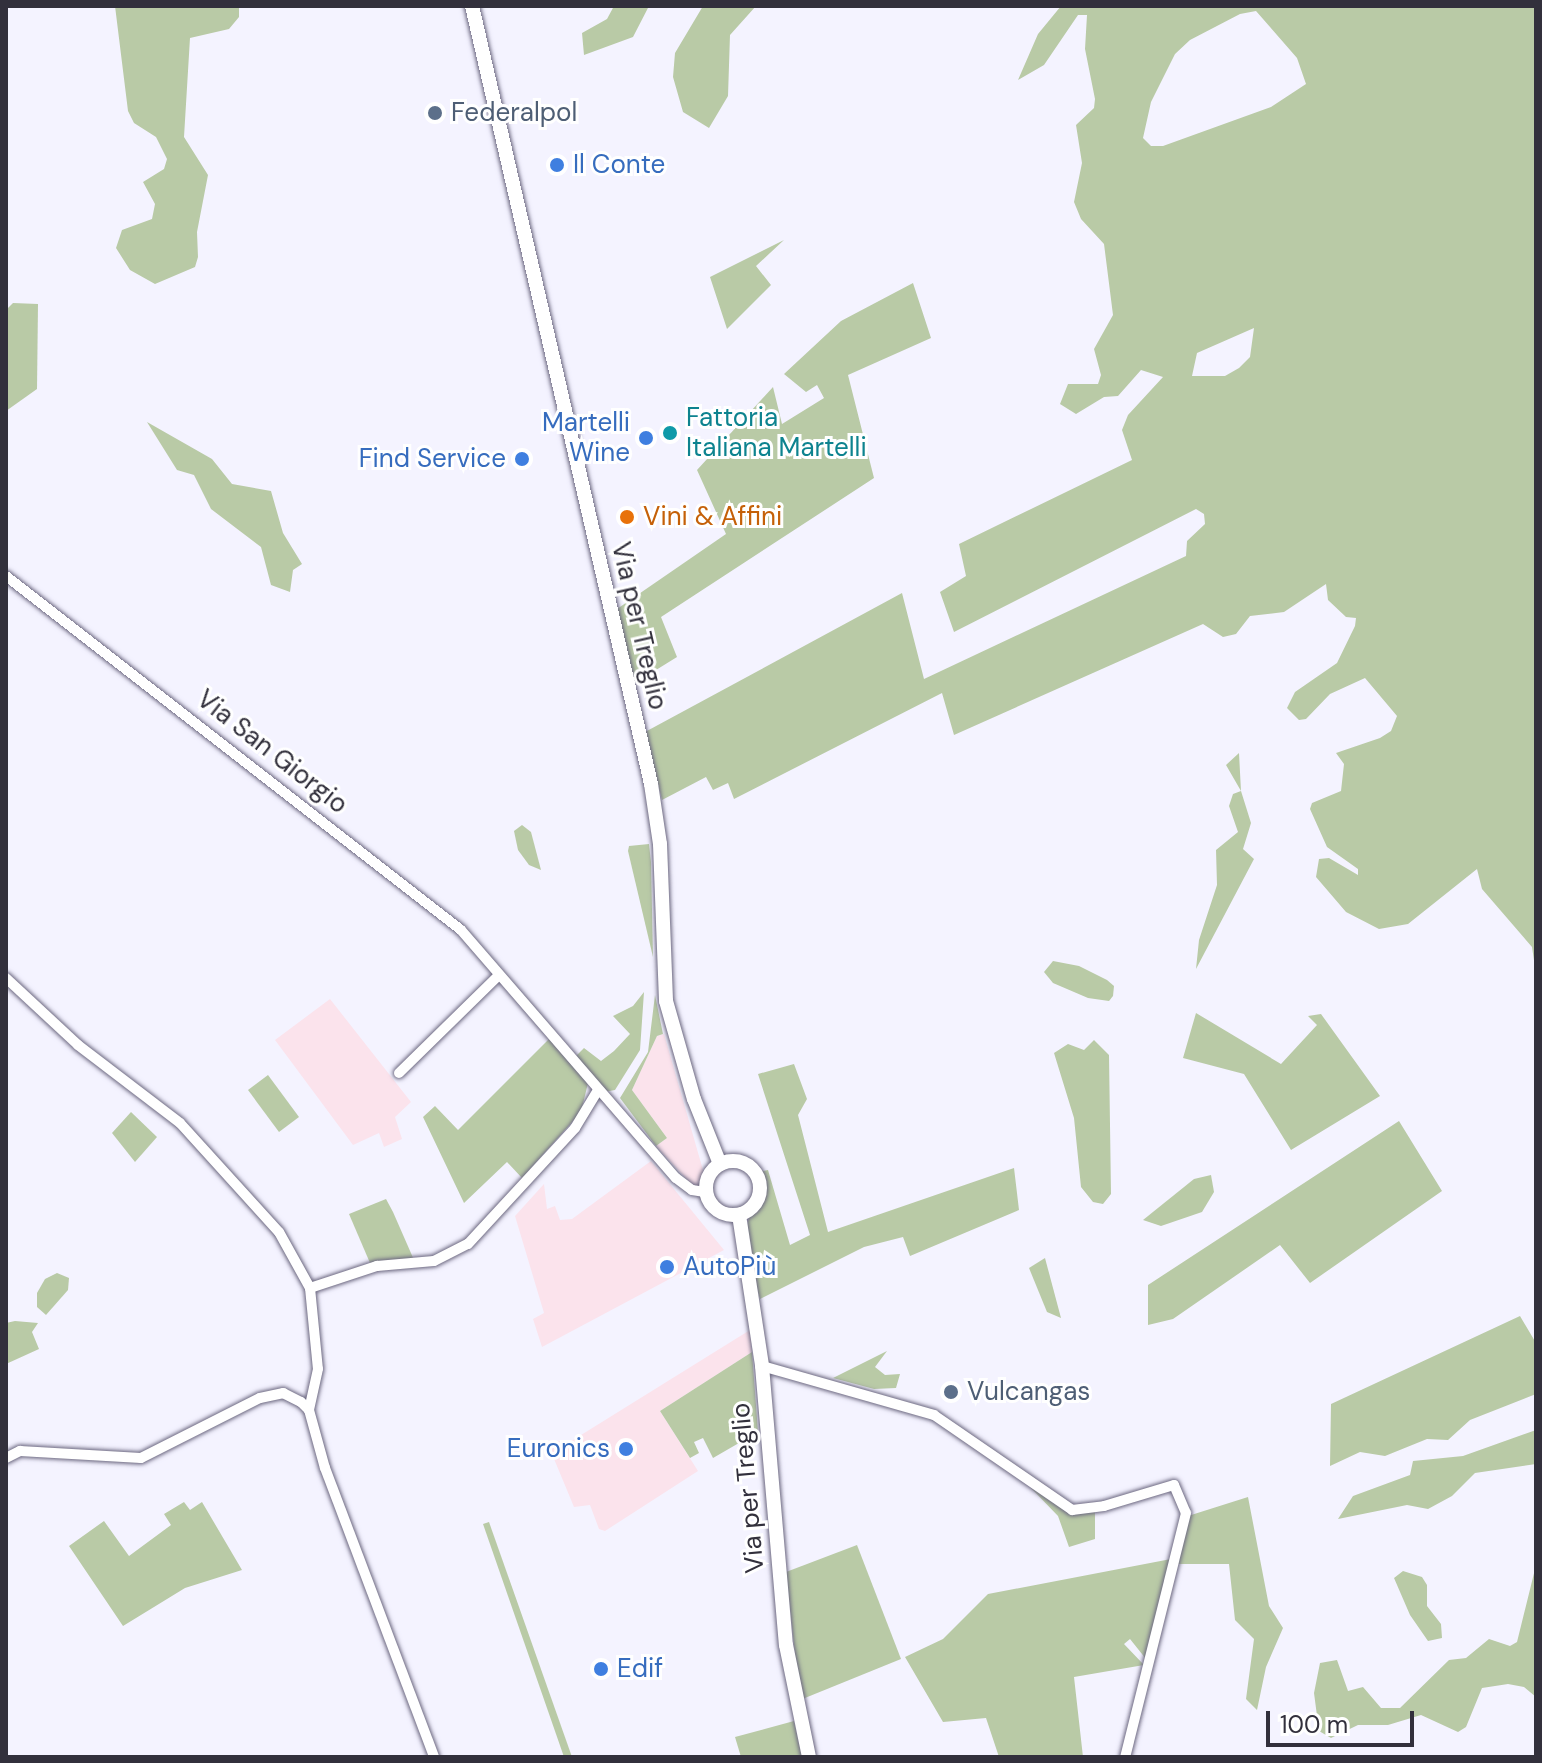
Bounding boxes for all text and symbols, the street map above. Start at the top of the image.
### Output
place label: Federalpol [451,97,577,129]
marker: Federalpol [426,104,444,122]
place label: Il Conte [573,149,665,181]
marker: Il Conte [548,156,566,174]
place label: Fattoria Italiana Martelli [686,402,867,464]
place label: Martelli Wine [542,407,630,468]
marker: Fattoria Italiana Martelli [661,424,679,442]
marker: Martelli Wine [637,429,655,447]
place label: Find Service [359,443,506,475]
marker: Find Service [513,450,531,468]
place label: Vini & Affini [643,501,782,533]
marker: Vini & Affini [618,508,636,526]
street label: Via per Treglio [605,539,673,713]
street label: Via San Giorgio [190,683,354,821]
place label: AutoPiù [683,1251,776,1283]
marker: AutoPiù [658,1258,676,1276]
place label: Vulcangas [967,1376,1090,1408]
marker: Vulcangas [942,1383,960,1401]
street label: Via per Treglio [725,1401,771,1575]
place label: Euronics [507,1433,610,1465]
marker: Euronics [617,1440,635,1458]
place label: Edif [617,1653,663,1685]
marker: Edif [592,1660,610,1678]
scale bar [1270,1695,1418,1745]
text: 100 m [1280,1709,1348,1740]

